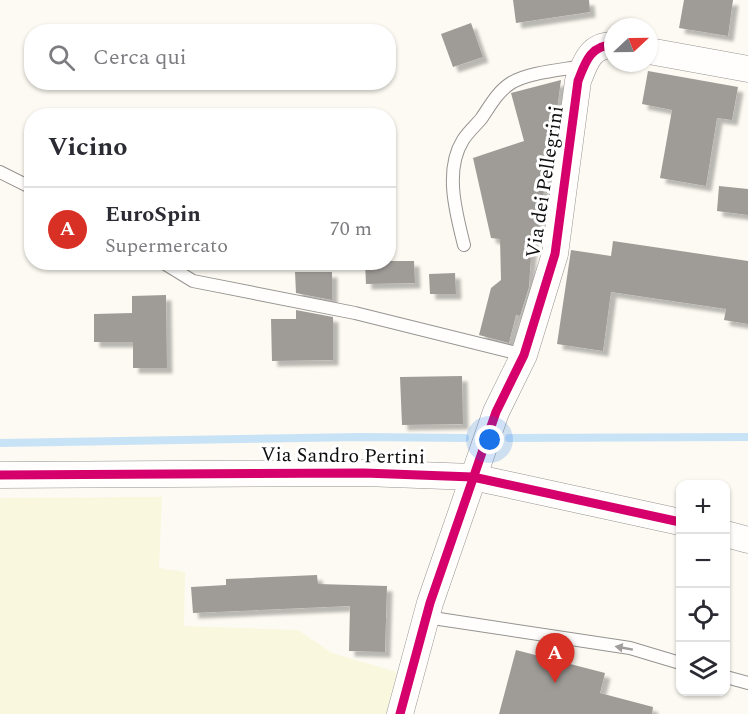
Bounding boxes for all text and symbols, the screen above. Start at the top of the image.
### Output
north arrow [604,18,658,72]
search box [24,24,396,90]
icon: search [45,41,78,74]
text: Cerca qui [93,41,187,74]
street label: Via dei Pellegrini [518,104,572,260]
text: Vicino [48,127,128,167]
text: EuroSpin [105,198,201,231]
text: A [60,214,75,244]
text: 70 m [330,214,372,244]
text: Supermercato [105,231,228,261]
your location [475,425,504,454]
street label: Via Sandro Pertini [261,440,425,472]
map controls [676,480,730,696]
button: + [676,480,730,534]
button: − [676,534,730,588]
button: locate [676,588,730,642]
pin: A [536,634,574,683]
button: layers [676,642,730,696]
one-way arrow [614,643,633,652]

